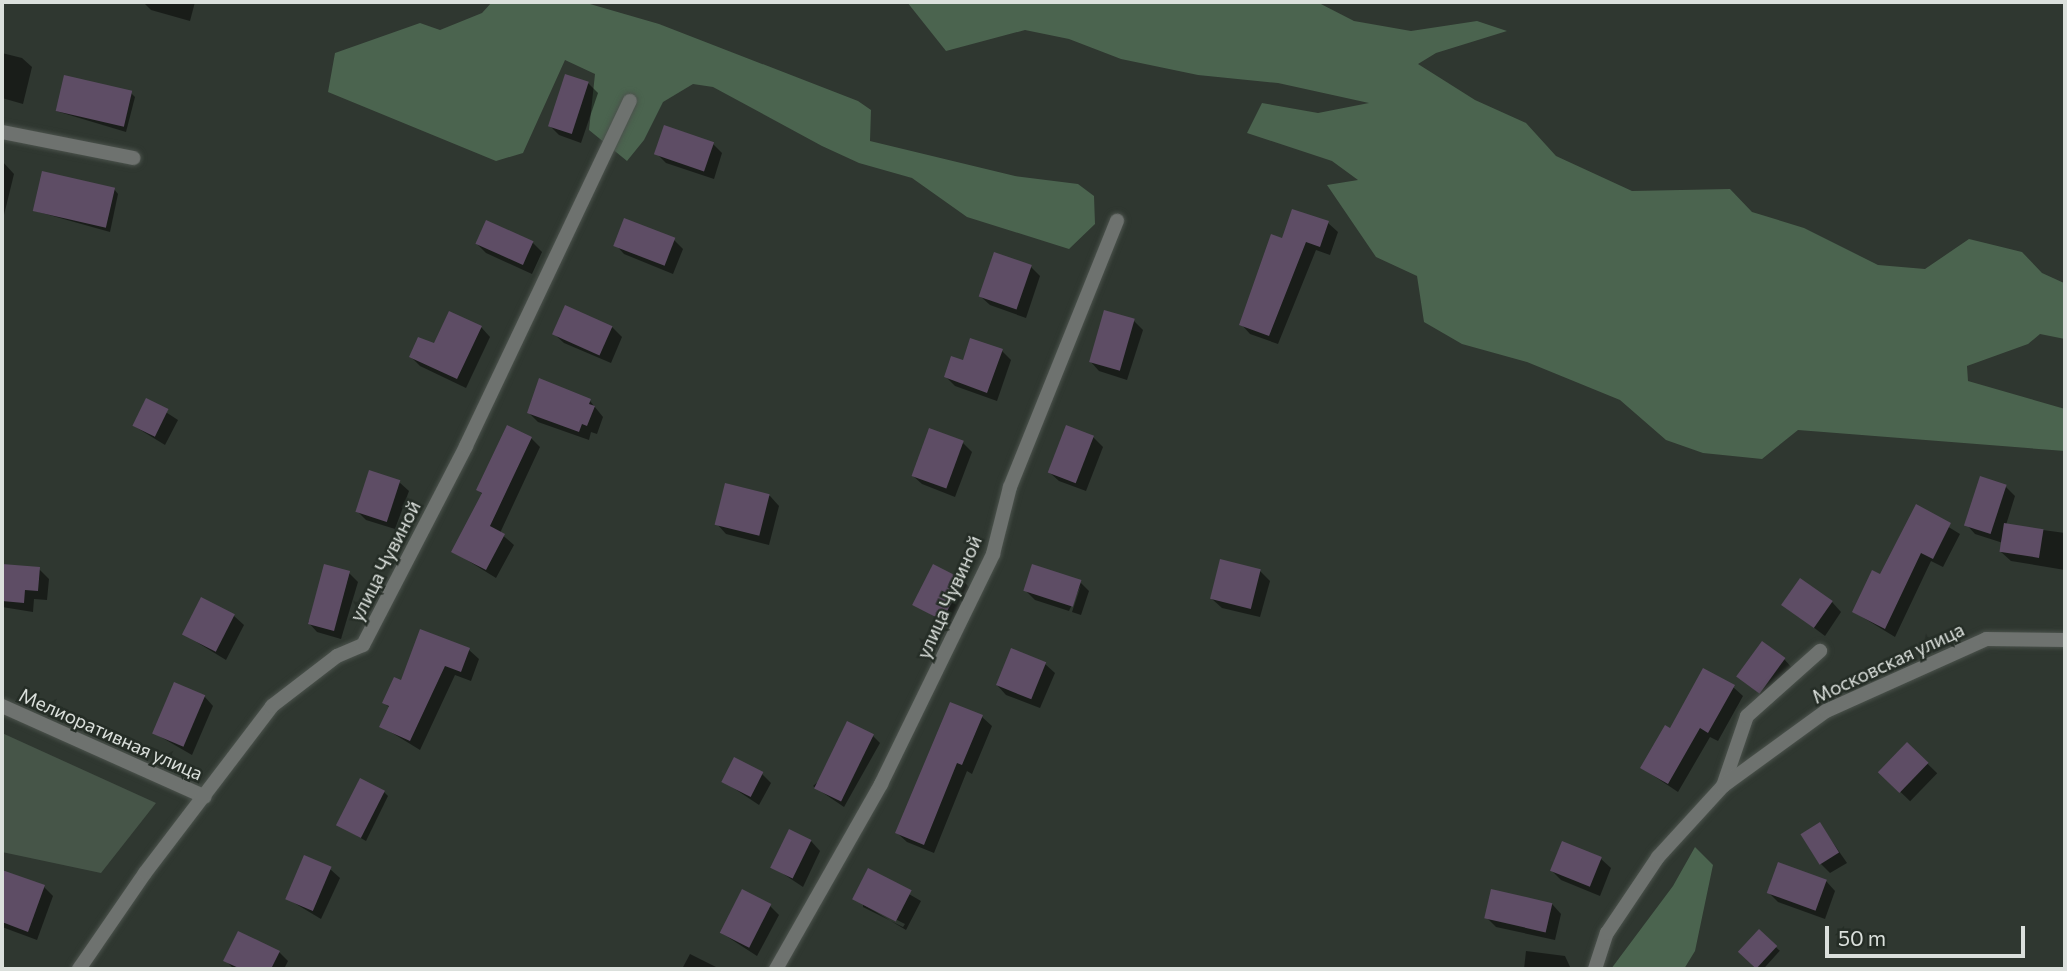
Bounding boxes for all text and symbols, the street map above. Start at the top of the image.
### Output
street label: улица Чувиной [345,497,425,625]
street label: улица Чувиной [912,532,986,662]
street label: Московская улица [1808,618,1968,708]
street label: Мелиоративная улица [16,683,206,785]
scale bar [1829,912,2028,956]
text: 50 m [1838,925,1886,950]

